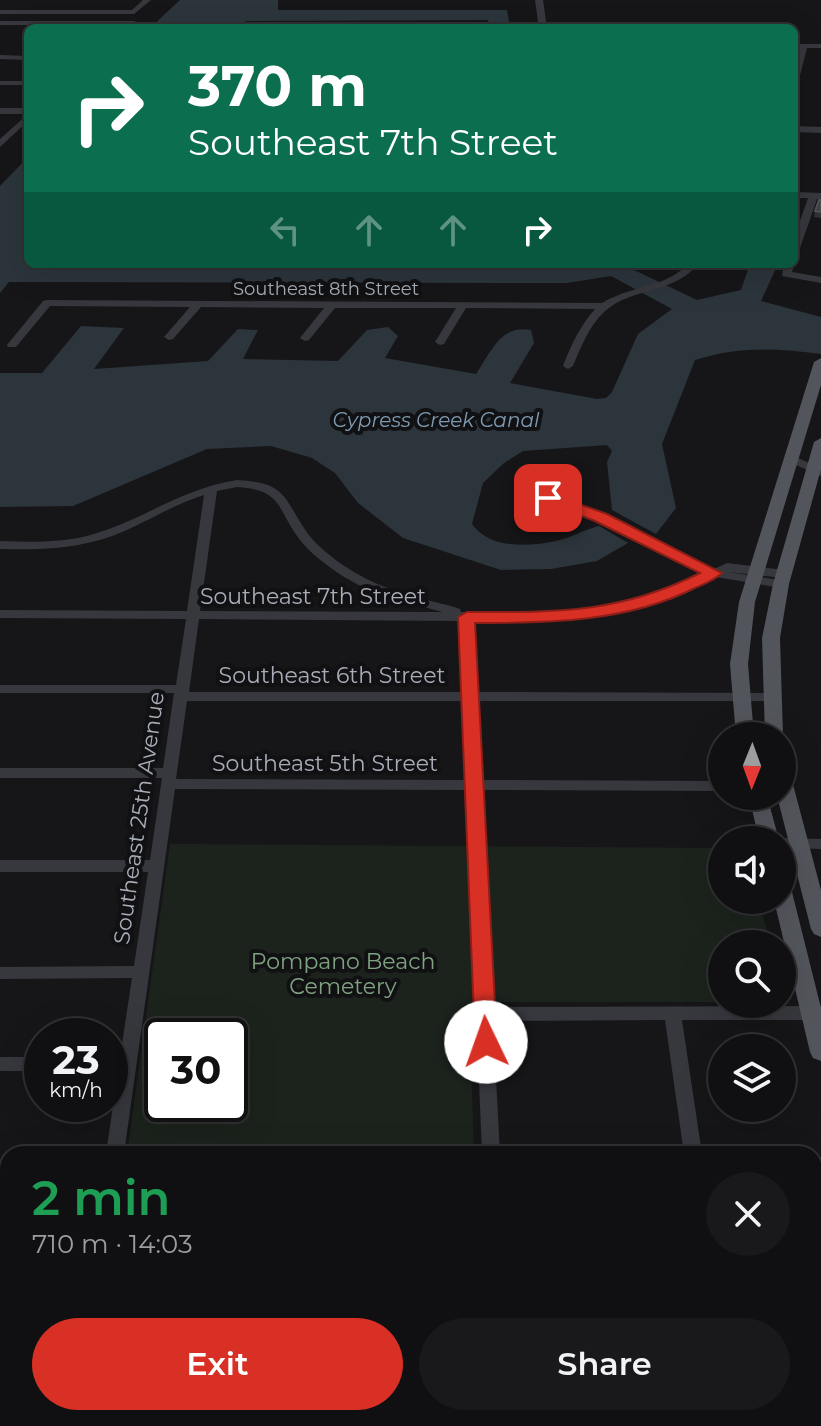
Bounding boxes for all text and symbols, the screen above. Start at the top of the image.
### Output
text: 370 m [188,52,367,120]
icon: right [56,56,160,160]
text: Southeast 7th Street [188,120,558,164]
icon: left [263,208,307,252]
icon: ahead [347,208,391,252]
icon: ahead [431,208,475,252]
icon: right [515,208,559,252]
street label: Southeast 8th Street [233,278,419,300]
water label: Cypress Creek Canal [333,408,540,432]
pin [514,464,582,532]
icon: arrive [526,476,570,520]
street label: Southeast 7th Street [200,583,426,610]
street label: Southeast 6th Street [219,662,445,689]
street label: Southeast 25th Avenue [108,690,170,946]
north arrow [708,722,796,810]
map controls [708,722,796,1122]
street label: Southeast 5th Street [212,750,438,777]
button: sound [708,826,796,914]
button: search [708,930,796,1018]
park label: Pompano Beach Cemetery [251,948,435,1000]
position arrow [444,1000,528,1084]
speed limit sign: 30 [144,1018,248,1122]
button: layers [708,1034,796,1122]
text: 23 [52,1035,100,1084]
text: km/h [49,1078,103,1102]
text: 2 min [32,1169,170,1227]
button: close [706,1172,790,1256]
text: 710 m · 14:03 [32,1228,193,1260]
button: Exit [32,1318,403,1410]
button: Share [419,1318,790,1410]

